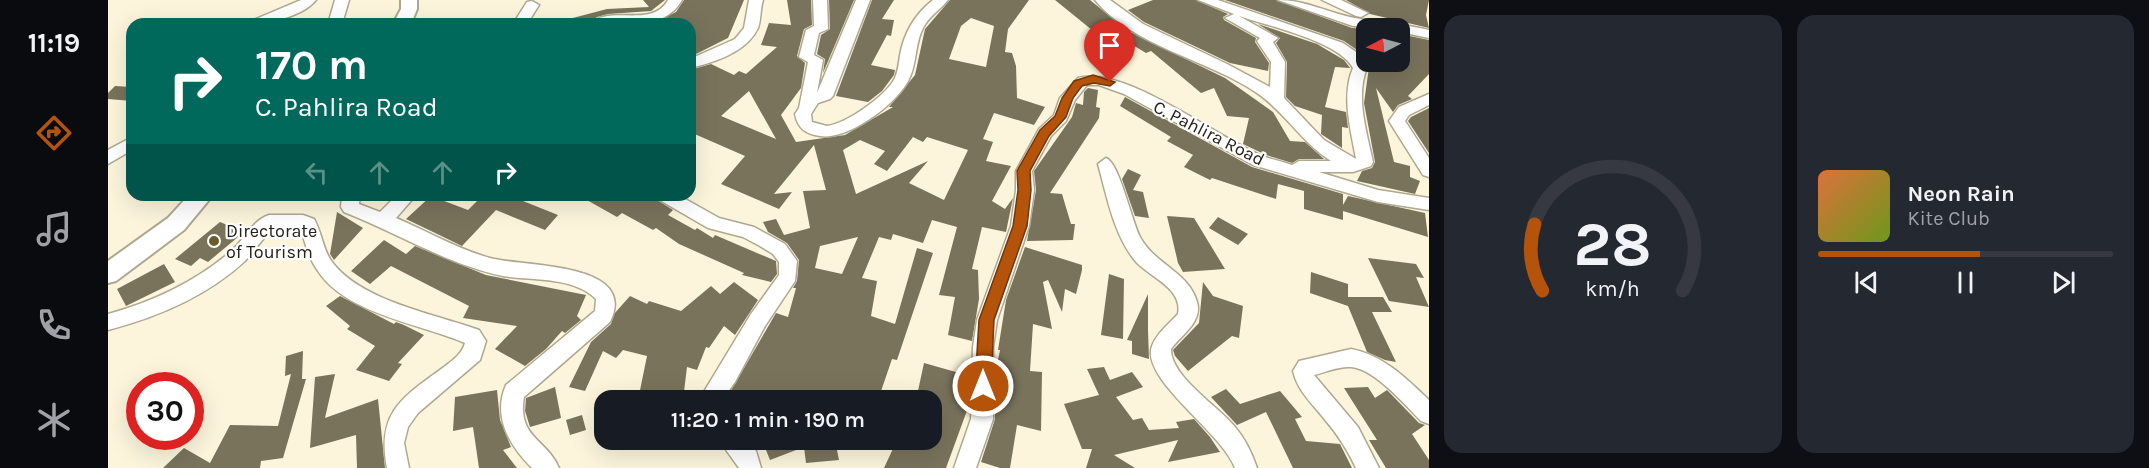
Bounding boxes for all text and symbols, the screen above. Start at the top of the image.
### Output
north arrow [1356,18,1410,72]
map controls [1356,18,1410,72]
pin [1084,20,1135,82]
text: 11:19 [28,27,80,59]
icon: arrive [1093,29,1126,62]
text: 170 m [255,40,368,90]
icon: right [156,42,234,120]
text: C. Pahlira Road [255,91,438,123]
street label: C. Pahlira Road [1150,96,1268,170]
icon: directions [33,112,75,154]
icon: left [300,156,333,189]
icon: ahead [363,156,396,189]
icon: ahead [426,156,459,189]
icon: right [489,156,522,189]
text: Neon Rain [1908,181,2015,207]
text: Kite Club [1908,207,1990,230]
icon: music [33,208,75,250]
text: 28 [1574,208,1652,281]
place label: Directorate of Tourism [226,220,317,263]
marker: Directorate of Tourism [207,234,221,248]
icon: previous [1850,266,1883,299]
icon: pause [1949,266,1982,299]
icon: next [2047,266,2080,299]
text: km/h [1586,276,1640,301]
icon: phone [33,304,75,346]
position arrow [951,354,1015,418]
speed limit sign: 30 [126,372,204,450]
icon: climate [33,399,75,441]
text: 11:20 · 1 min · 190 m [671,407,865,433]

